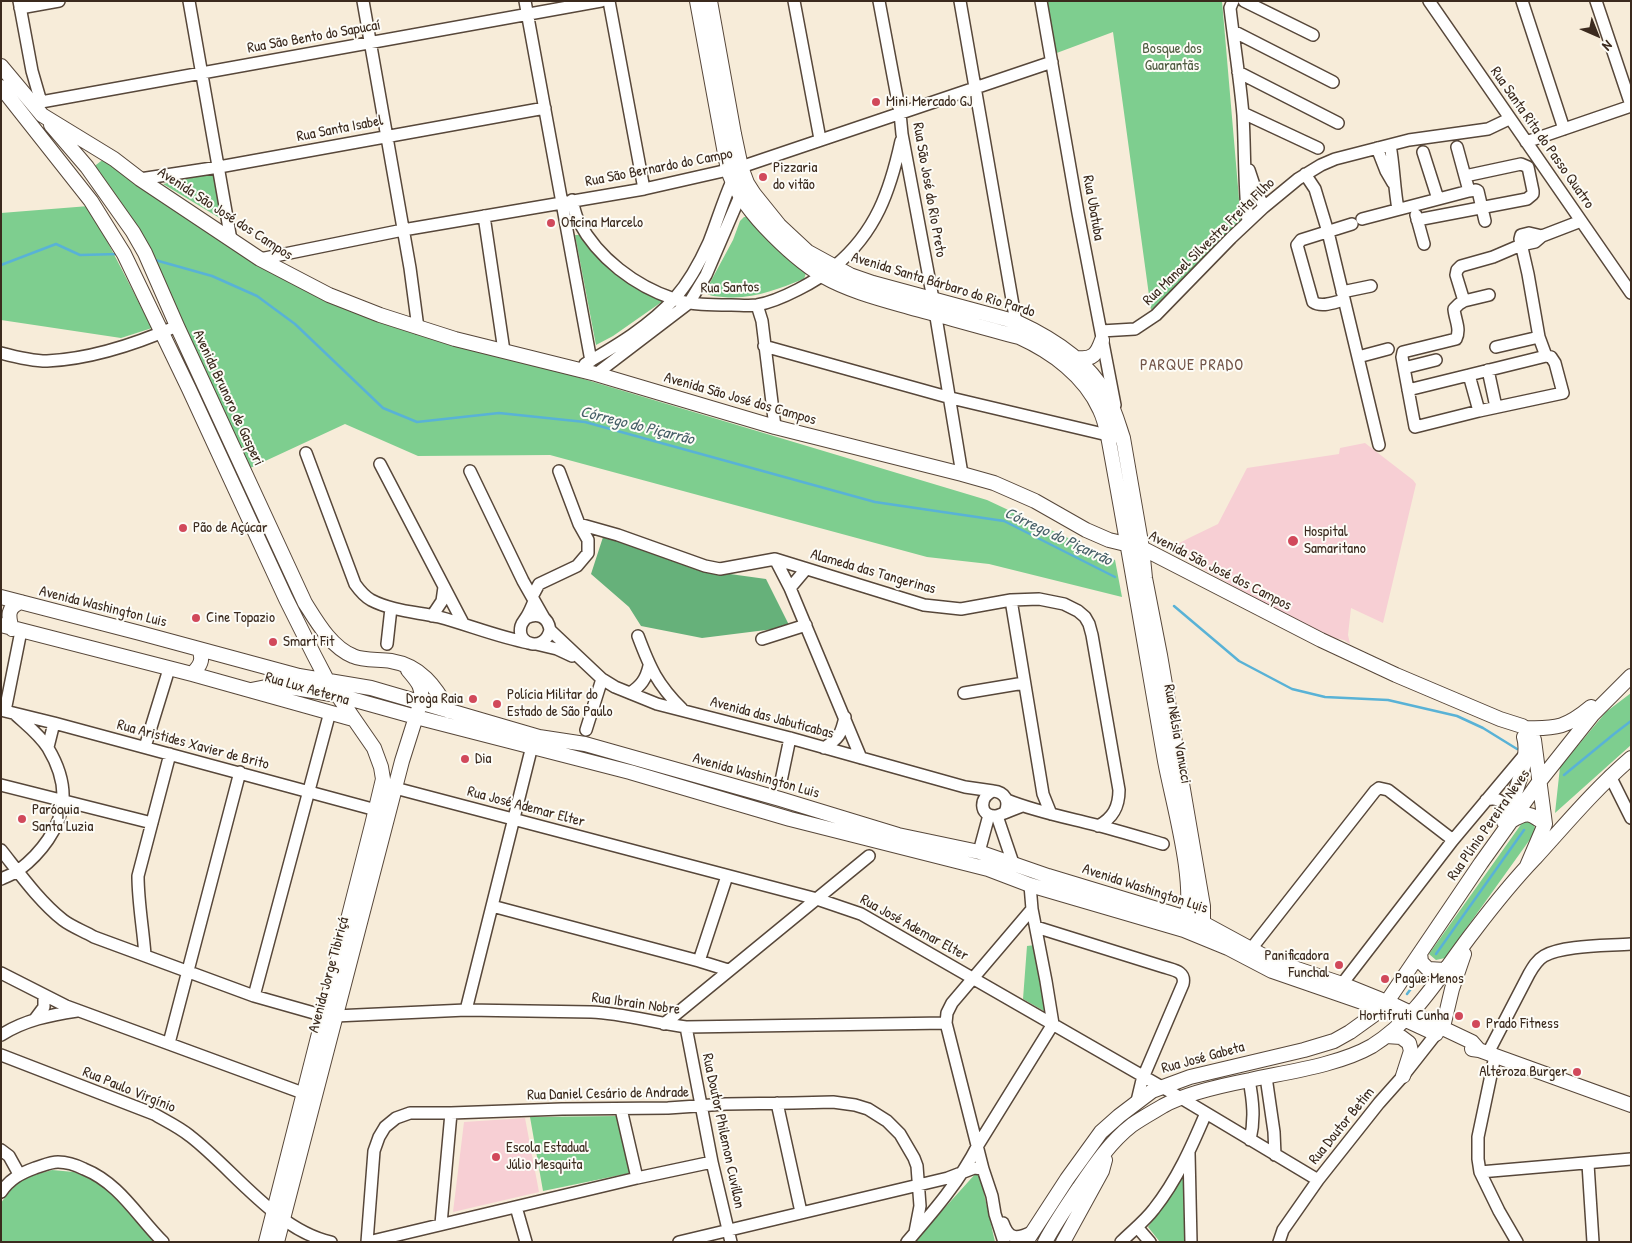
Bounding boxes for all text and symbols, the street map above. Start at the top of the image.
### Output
north arrow [1572,10,1622,60]
street label: Rua São Bento do Sapucaí [246,16,382,58]
text: N [1598,37,1617,56]
park label: Bosque dos Guarantãs [1142,40,1202,75]
street label: Rua Santa Rita do Passo Quatro [1486,64,1598,212]
place label: Mini Mercado GJ [886,93,972,111]
marker: Mini Mercado GJ [870,96,882,108]
street label: Rua Santa Isabel [295,112,385,146]
street label: Rua São José do Rio Preto [908,121,950,259]
street label: Rua São Bernardo do Campo [584,145,734,191]
place label: Pizzaria do vitão [773,159,817,194]
street label: Avenida São José dos Campos [154,164,296,264]
marker: Pizzaria do vitão [757,171,769,183]
street label: Rua Ubatuba [1078,174,1108,242]
street label: Rua Manoel Silvestre Freita Filho [1139,174,1279,310]
place label: Oficina Marcelo [561,214,643,232]
marker: Oficina Marcelo [545,217,557,229]
street label: Avenida Santa Bárbaro do Rio Pardo [849,248,1037,322]
street label: Rua Santos [701,278,759,298]
street label: Avenida Brunoro de Gasperi [189,327,267,469]
district label: PARQUE PRADO [1138,356,1246,376]
street label: Avenida São José dos Campos [662,369,818,429]
water label: Córrego do Piçarrão [578,403,696,449]
water label: Córrego do Piçarrão [1001,504,1115,570]
place label: Pão de Açúcar [193,519,267,537]
marker: Pão de Açúcar [177,522,189,534]
place label: Hospital Samaritano [1304,523,1366,558]
street label: Avenida São José dos Campos [1146,527,1294,615]
marker: Hospital Samaritano [1286,534,1300,548]
street label: Alameda das Tangerinas [808,546,938,598]
street label: Avenida Washington Luis [37,582,169,632]
place label: Cine Topazio [206,609,275,627]
marker: Cine Topazio [190,612,202,624]
place label: Smart Fit [283,633,334,651]
marker: Smart Fit [267,636,279,648]
street label: Rua Lux Aeterna [263,668,351,710]
street label: Rua Nélsia Vanucci [1159,683,1195,785]
place label: Polícia Militar do Estado de São Paulo [507,686,612,721]
place label: Droga Raia [406,690,463,708]
marker: Droga Raia [467,693,479,705]
street label: Avenida das Jabuticabas [708,693,836,743]
marker: Polícia Militar do Estado de São Paulo [491,698,503,710]
street label: Rua Aristides Xavier de Brito [115,716,271,774]
street label: Avenida Washington Luis [691,749,821,803]
place label: Dia [475,750,491,768]
marker: Dia [459,753,471,765]
street label: Rua Plínio Pereira Neves [1444,766,1534,884]
street label: Rua José Ademar Elter [465,783,587,831]
place label: Paróquia Santa Luzia [32,801,93,836]
marker: Paróquia Santa Luzia [16,813,28,825]
street label: Avenida Washington Luis [1080,860,1210,918]
street label: Rua José Ademar Elter [857,891,971,965]
street label: Avenida Jorge Tibiriçá [305,915,353,1035]
place label: Panificadora Funchal [1265,947,1329,982]
marker: Panificadora Funchal [1333,959,1345,971]
place label: Pague Menos [1395,970,1464,988]
marker: Pague Menos [1379,973,1391,985]
street label: Rua Ibrain Nobre [591,989,681,1019]
place label: Hortifruti Cunha [1359,1007,1449,1025]
marker: Hortifruti Cunha [1453,1010,1465,1022]
place label: Prado Fitness [1486,1015,1559,1033]
marker: Prado Fitness [1470,1018,1482,1030]
street label: Rua José Gabeta [1160,1038,1246,1078]
street label: Rua Doutor Philemon Cuvillon [698,1052,748,1210]
street label: Rua Paulo Virgínio [80,1063,178,1117]
place label: Alteroza Burger [1479,1063,1567,1081]
marker: Alteroza Burger [1571,1066,1583,1078]
street label: Rua Daniel Cesário de Andrade [527,1084,689,1104]
street label: Rua Doutor Betim [1305,1084,1379,1168]
place label: Escola Estadual Júlio Mesquita [506,1139,589,1174]
marker: Escola Estadual Júlio Mesquita [490,1151,502,1163]

